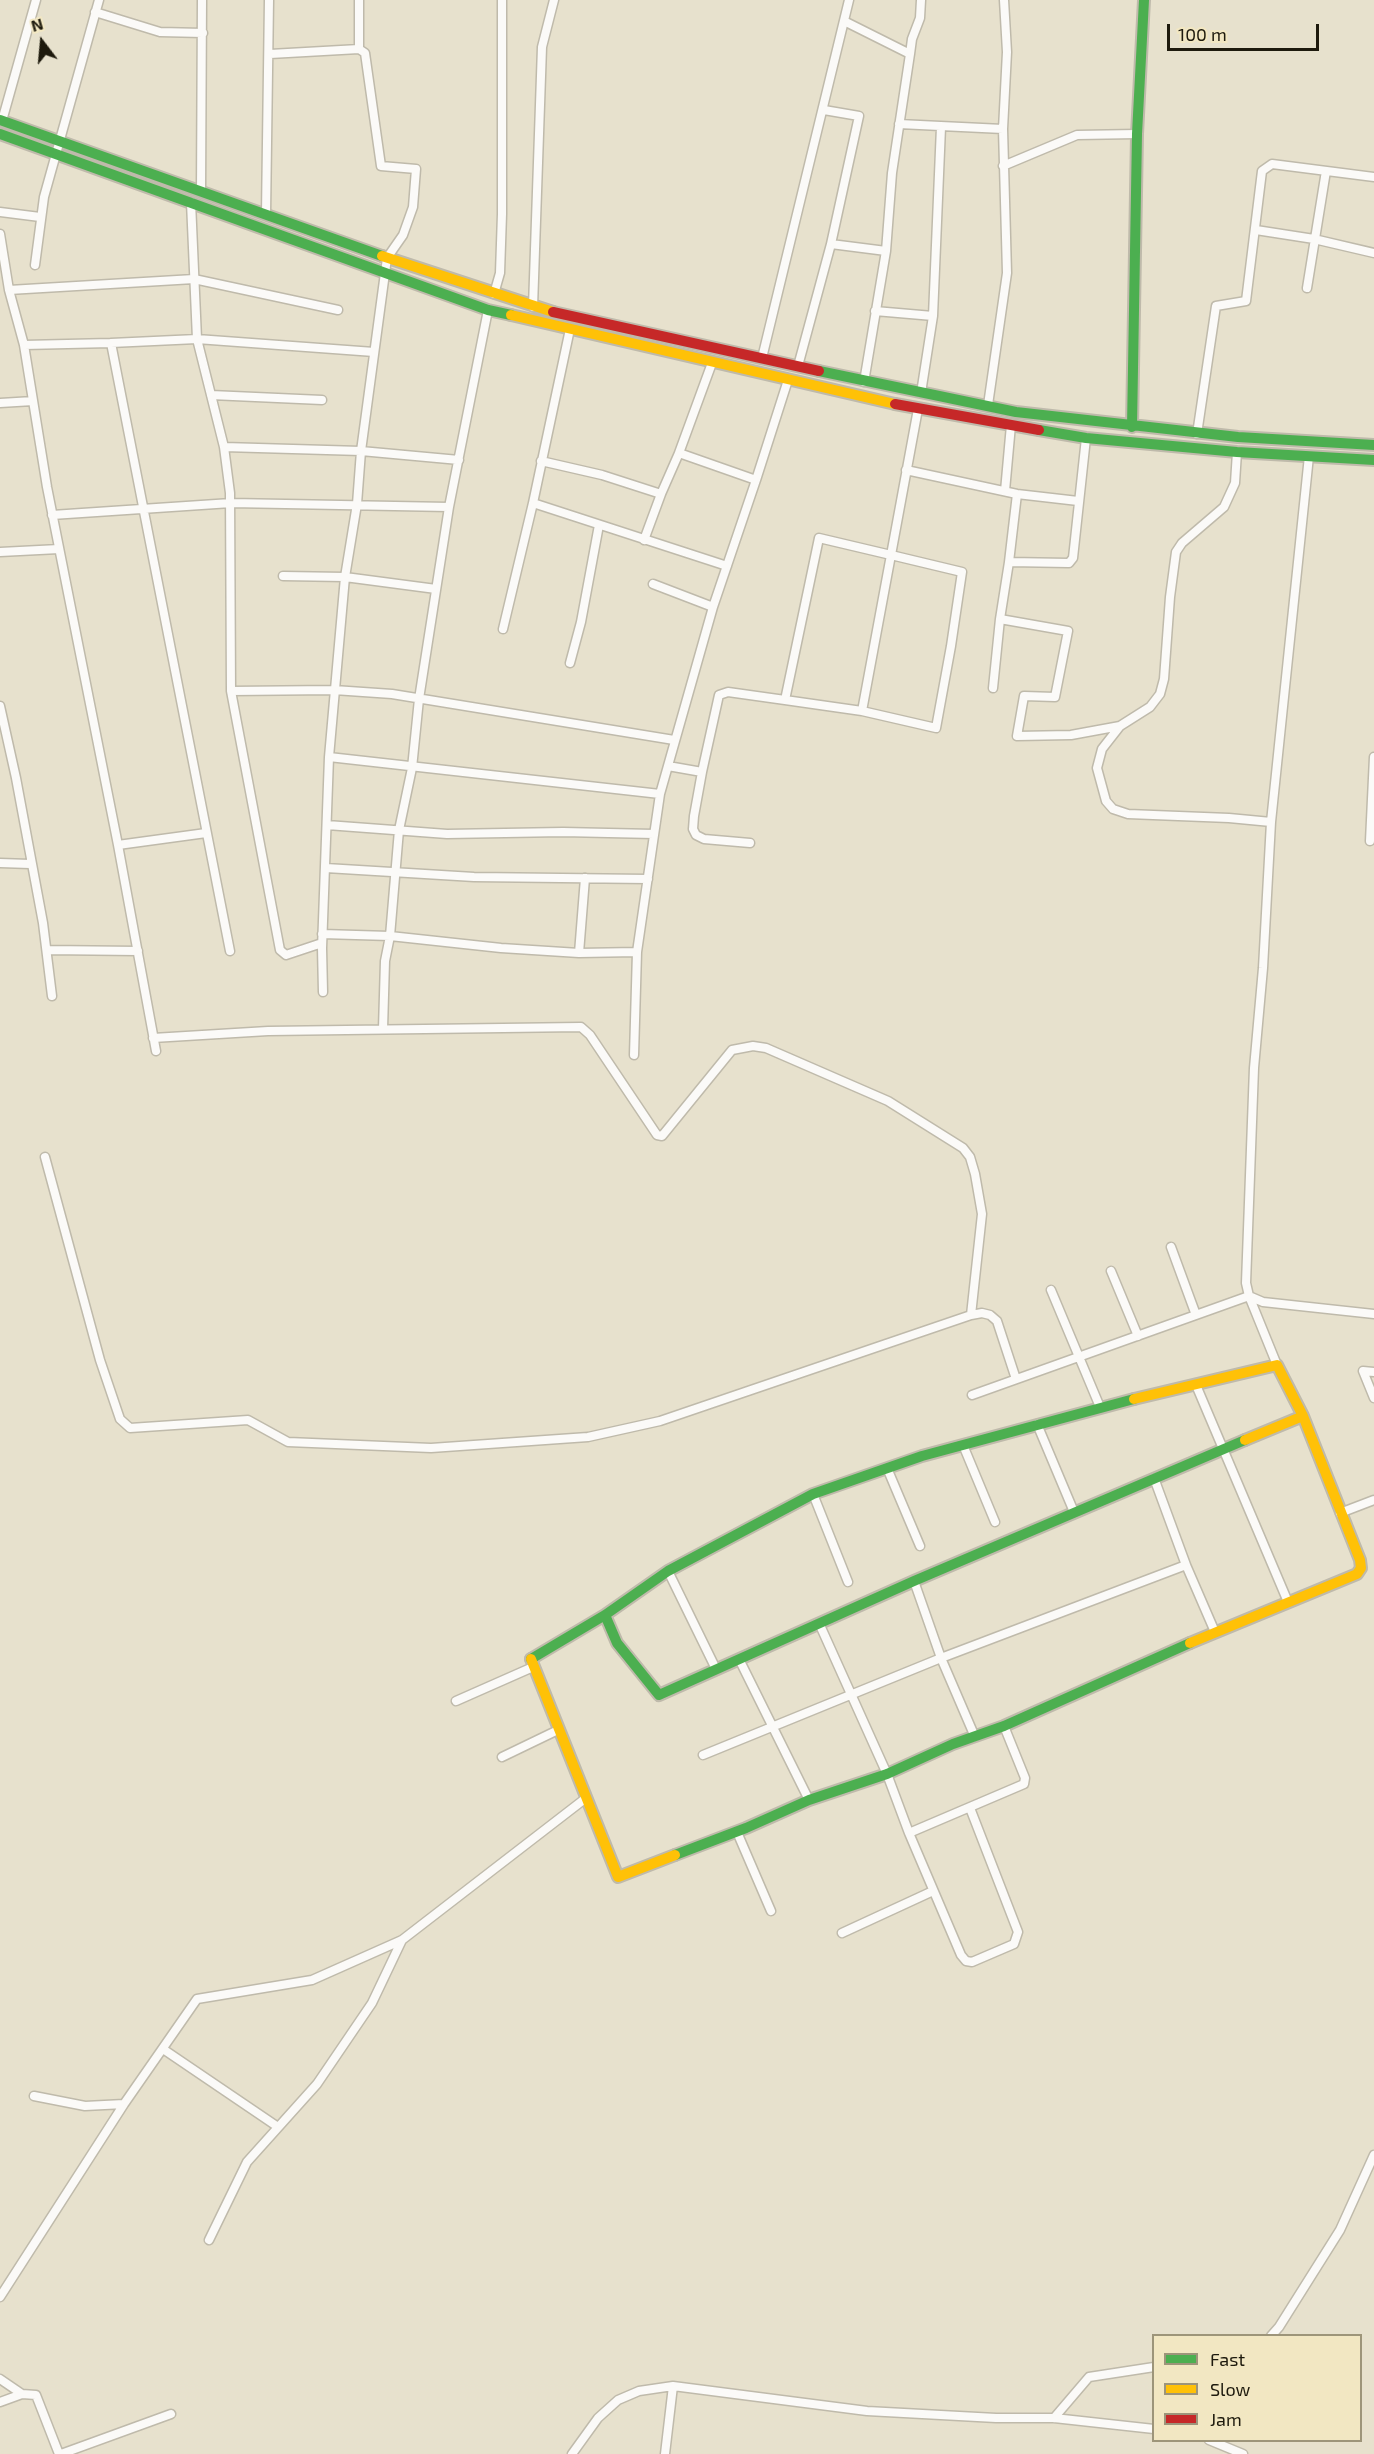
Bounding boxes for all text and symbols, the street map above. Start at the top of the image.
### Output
north arrow [12,12,72,72]
scale bar [1170,12,1322,50]
text: N [29,13,45,35]
text: 100 m [1178,23,1227,45]
legend [1152,2334,1362,2442]
text: Fast [1210,2348,1245,2370]
text: Slow [1210,2378,1250,2400]
text: Jam [1210,2408,1242,2430]

